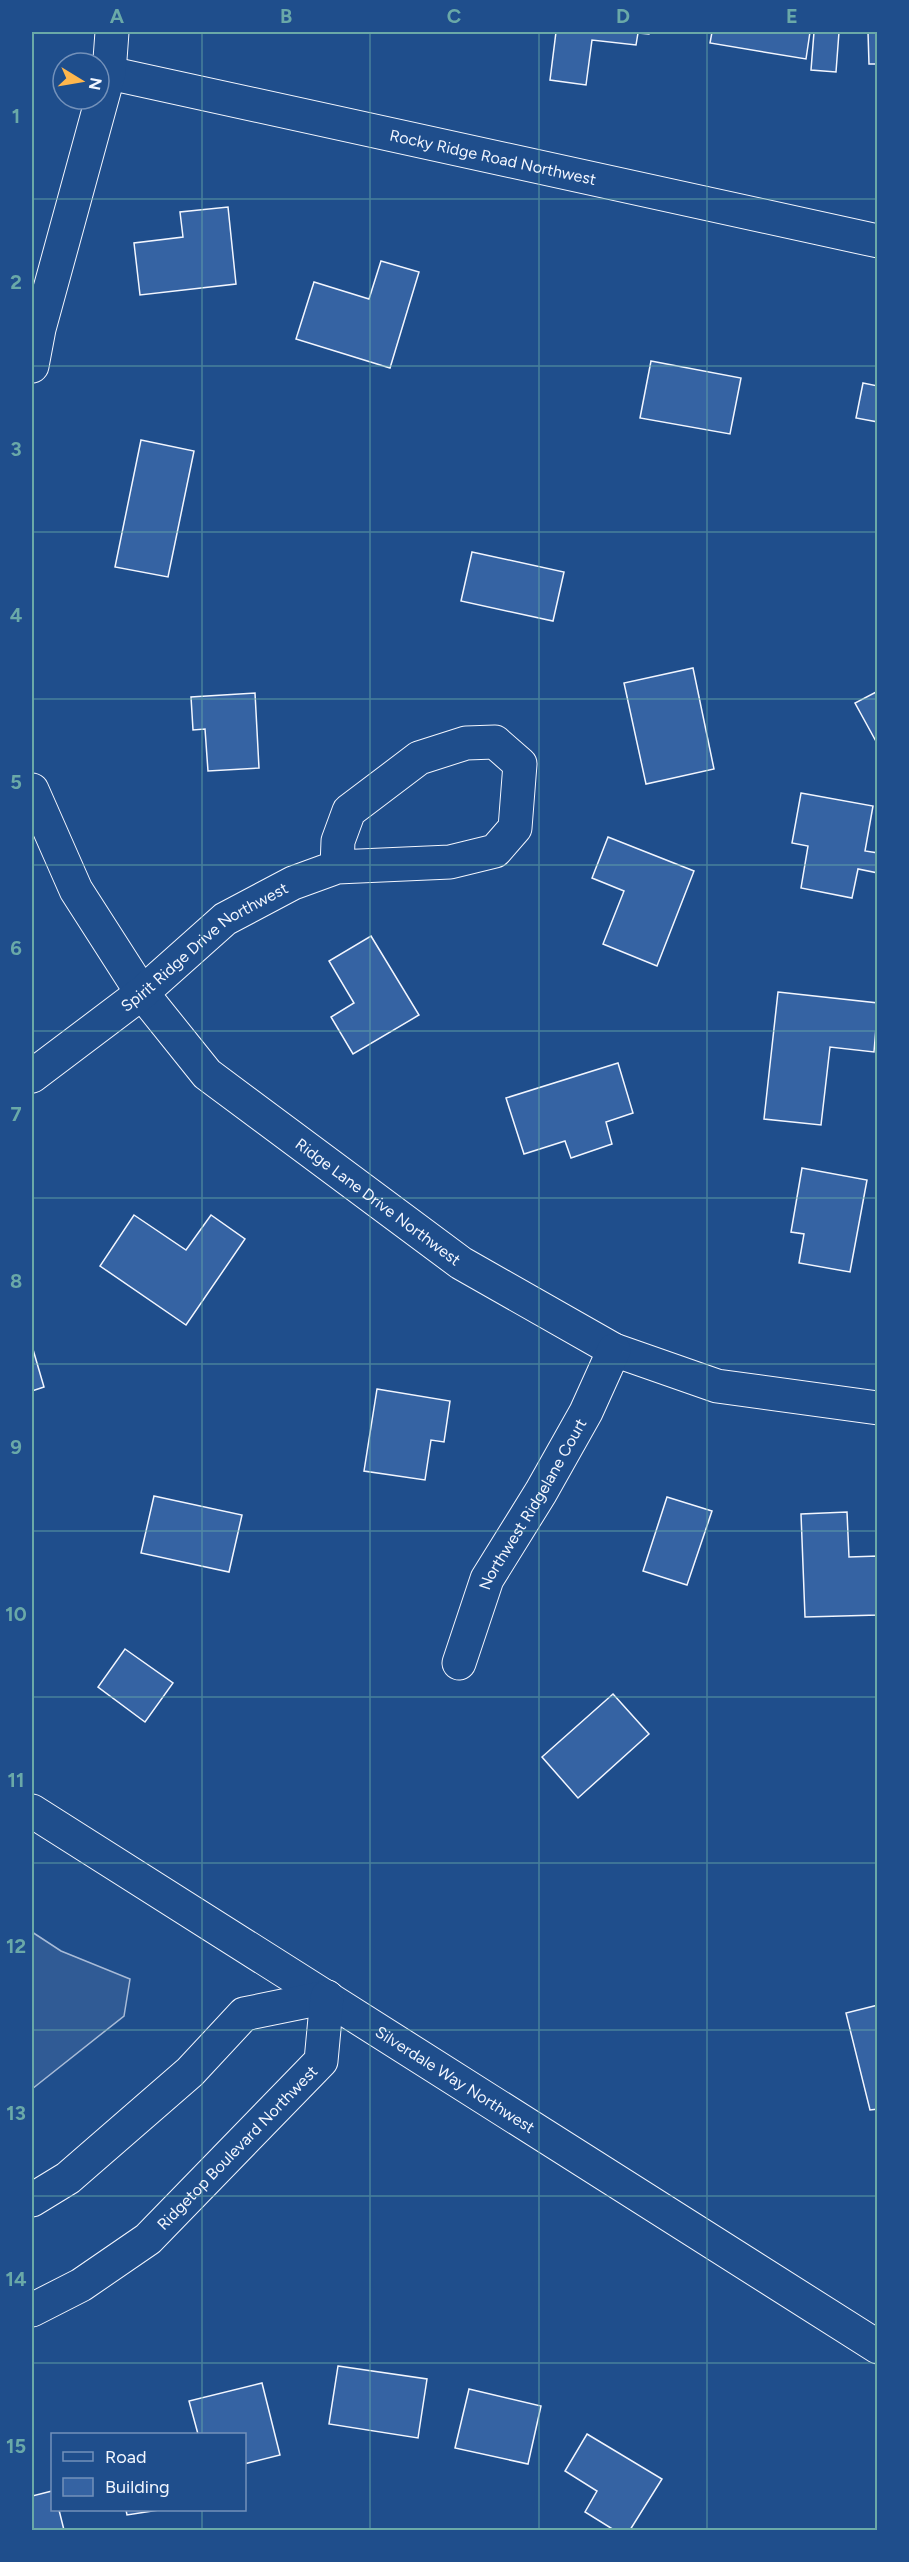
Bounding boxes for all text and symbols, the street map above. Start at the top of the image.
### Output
text: A [110,4,125,28]
text: B [280,4,292,28]
text: C [447,4,461,28]
text: D [616,4,630,28]
text: E [786,4,798,28]
north arrow [51,51,111,111]
text: N [85,76,106,92]
text: 1 [12,104,20,128]
street label: Rocky Ridge Road Northwest [388,125,598,189]
text: 2 [10,270,22,294]
text: 3 [10,437,22,461]
text: 4 [10,603,23,627]
text: 5 [10,770,22,794]
street label: Spirit Ridge Drive Northwest [117,878,291,1015]
text: 6 [10,936,22,960]
text: 7 [10,1102,22,1126]
street label: Ridge Lane Drive Northwest [292,1134,465,1269]
text: 8 [10,1269,22,1293]
street label: Northwest Ridgelane Court [475,1415,590,1592]
text: 9 [10,1435,22,1459]
text: 10 [5,1602,27,1626]
text: 11 [8,1768,24,1792]
text: 12 [6,1934,26,1958]
street label: Silverdale Way Northwest [372,2022,538,2137]
street label: Ridgetop Boulevard Northwest [153,2061,321,2234]
text: 13 [6,2101,26,2125]
text: 14 [5,2267,27,2291]
legend [51,2433,246,2511]
text: 15 [6,2434,26,2458]
text: Road [105,2446,146,2468]
text: Building [105,2476,170,2498]

